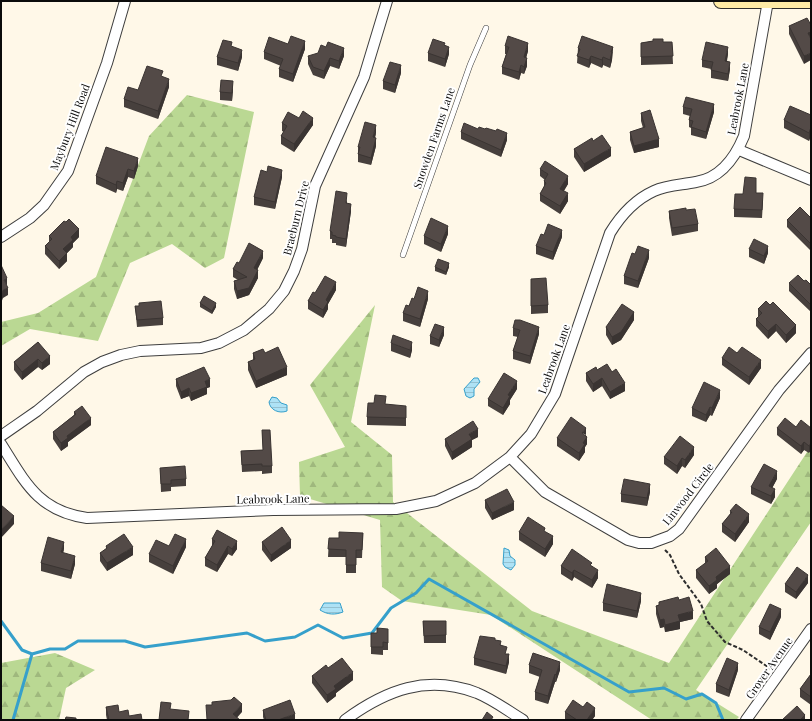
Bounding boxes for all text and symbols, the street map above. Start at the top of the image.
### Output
street label: Leabrook Lane [723,61,752,136]
street label: Maybury Hill Road [46,81,93,172]
street label: Snowden Farms Lane [409,85,458,190]
street label: Braeburn Drive [279,179,312,257]
street label: Leabrook Lane [534,322,573,396]
street label: Linwood Circle [659,459,717,528]
street label: Leabrook Lane [236,490,310,507]
street label: Grover Avenue [742,633,796,702]

